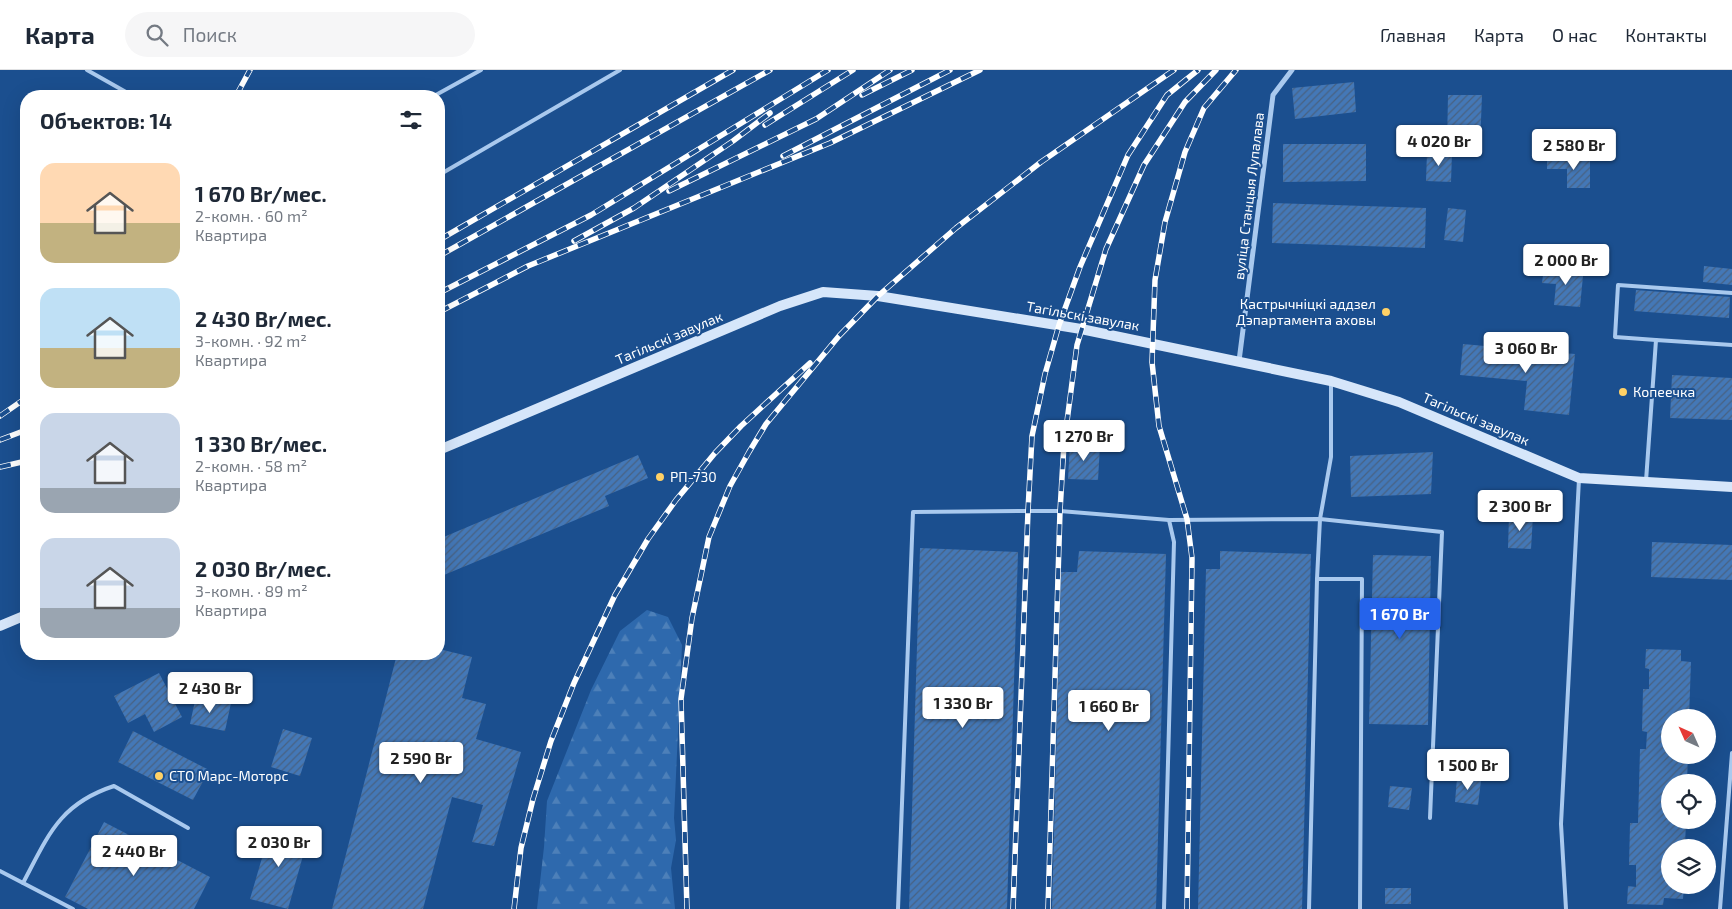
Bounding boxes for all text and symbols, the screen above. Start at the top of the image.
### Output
search box [125,12,475,57]
text: Карта [25,20,95,49]
icon: search [143,21,171,49]
text: Поиск [183,23,237,46]
text: Главная [1380,24,1446,46]
text: Карта [1474,24,1524,46]
text: О нас [1552,24,1597,46]
text: Контакты [1625,24,1707,46]
icon: filters [397,106,425,134]
text: Объектов: 14 [40,108,172,133]
street label: вуліца Станцыя Лупалава [1230,111,1267,281]
pin: 4 020 Br [1387,124,1491,167]
pin: 2 580 Br [1522,128,1626,171]
text: 4 020 Br [1407,131,1471,150]
text: 2 580 Br [1543,135,1605,154]
text: 1 670 Br/мес. [195,181,327,206]
icon: home [80,183,140,243]
text: 2-комн. · 60 m² [195,206,308,225]
text: Квартира [195,225,267,244]
pin: 2 000 Br [1514,244,1618,286]
text: 2 000 Br [1534,250,1598,269]
place label: Кастрычніцкі аддзел Дэпартамента аховы [1236,295,1376,328]
street label: Тагільскі завулак [1025,297,1141,334]
text: 2 430 Br/мес. [195,306,332,331]
marker: Кастрычніцкі аддзел Дэпартамента аховы [1380,306,1392,318]
street label: Тагільскі завулак [613,307,725,368]
icon: home [80,308,140,368]
text: 3-комн. · 92 m² [195,331,307,350]
pin: 3 060 Br [1474,332,1578,374]
text: 3 060 Br [1495,338,1557,357]
text: Квартира [195,350,267,369]
place label: Копеечка [1633,383,1695,400]
marker: Копеечка [1617,386,1629,398]
street label: Тагільскі завулак [1420,388,1533,449]
pin: 1 270 Br [1032,420,1136,462]
text: 1 270 Br [1055,426,1113,445]
text: 1 330 Br/мес. [195,431,327,456]
icon: home [80,433,140,493]
text: 2-комн. · 58 m² [195,456,307,475]
place label: РП-730 [670,468,717,485]
marker: РП-730 [654,471,666,483]
text: Квартира [195,475,267,494]
pin: 2 300 Br [1468,490,1572,532]
text: 2 300 Br [1489,496,1551,515]
text: 2 030 Br/мес. [195,556,332,581]
icon: home [80,558,140,618]
text: 3-комн. · 89 m² [195,581,308,600]
pin: 1 670 Br [1348,598,1452,640]
text: Квартира [195,600,267,619]
text: 1 670 Br [1371,604,1429,623]
pin: 2 430 Br [158,672,262,714]
text: 2 430 Br [179,678,241,697]
pin: 1 330 Br [911,686,1015,729]
pin: 1 660 Br [1057,690,1161,732]
text: 1 330 Br [933,693,993,712]
text: 1 660 Br [1079,696,1139,715]
north arrow [1661,709,1716,764]
map controls [1661,709,1716,894]
pin: 2 590 Br [369,742,473,784]
text: 2 590 Br [390,748,452,767]
pin: 1 500 Br [1416,748,1520,791]
text: 1 500 Br [1438,755,1498,774]
place label: СТО Марс-Моторс [169,767,288,784]
marker: СТО Марс-Моторс [153,770,165,782]
button: locate [1661,774,1716,829]
pin: 2 030 Br [227,826,331,868]
text: 2 030 Br [248,832,310,851]
pin: 2 440 Br [82,834,186,877]
button: layers [1661,839,1716,894]
text: 2 440 Br [102,841,166,860]

